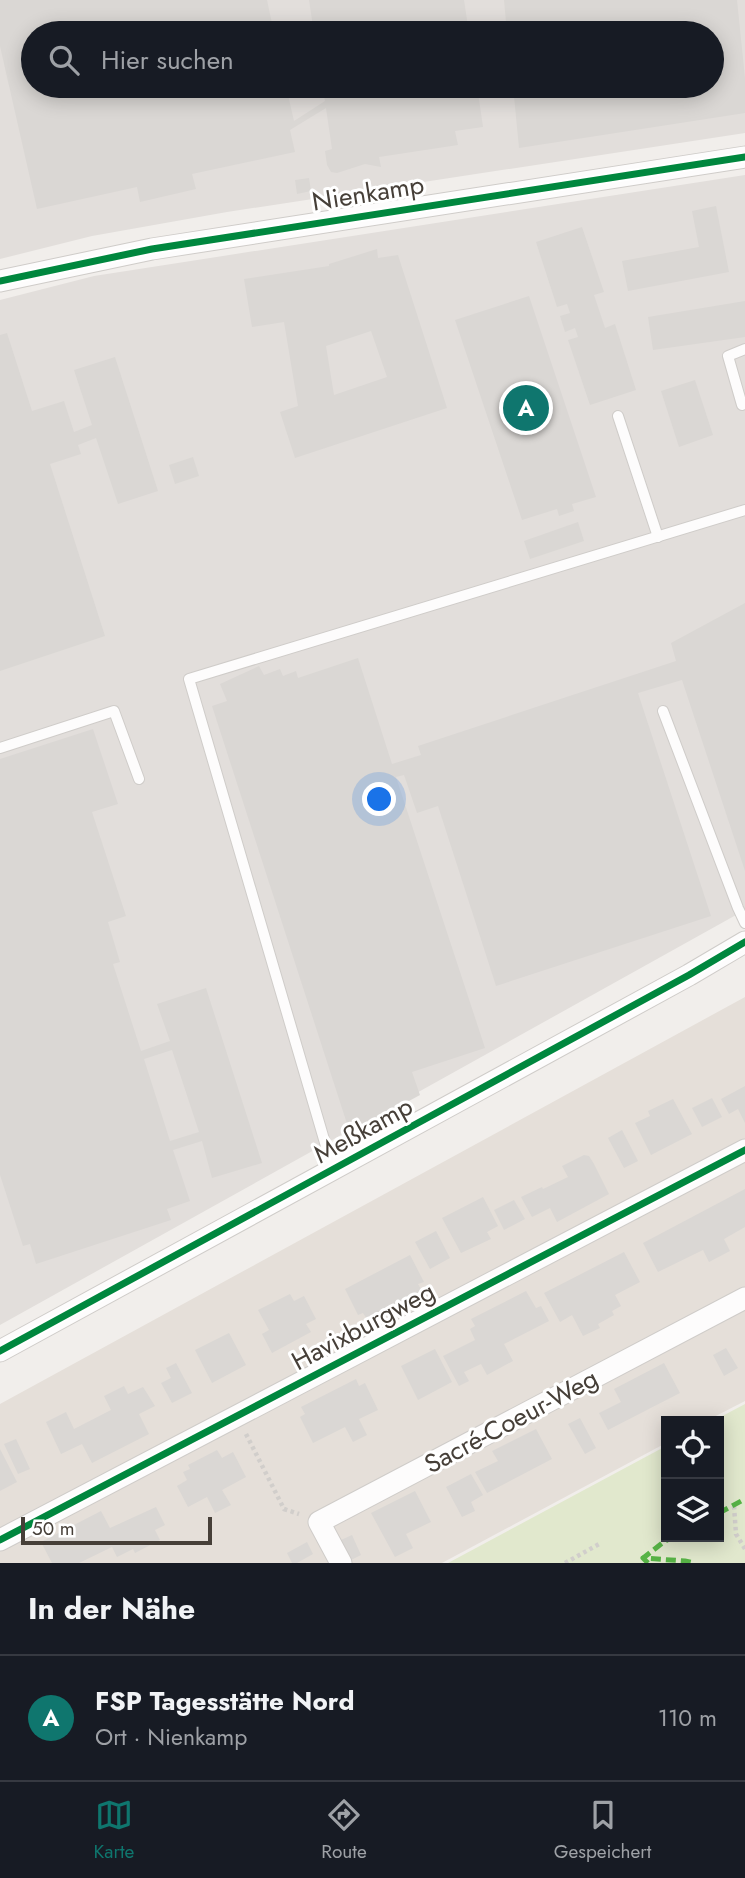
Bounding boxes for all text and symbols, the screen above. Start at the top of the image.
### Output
search box [21,21,724,98]
icon: search [45,41,83,79]
text: Hier suchen [101,41,234,79]
street label: Nienkamp [309,165,427,221]
pin: A [503,382,549,434]
your location [362,782,396,816]
street label: Meßkamp [306,1087,420,1173]
street label: Havixburgweg [285,1272,441,1380]
street label: Sacré-Coeur-Weg [417,1359,605,1483]
map controls [661,1416,724,1542]
button: locate [661,1416,724,1479]
button: layers [661,1479,724,1542]
scale bar [21,1514,212,1546]
text: 50 m [32,1515,75,1542]
text: In der Nähe [28,1587,195,1630]
text: FSP Tagesstätte Nord [95,1682,354,1720]
text: A [43,1701,59,1735]
text: 110 m [658,1701,717,1735]
text: Ort · Nienkamp [95,1720,247,1754]
tab: Karte [94,1796,134,1865]
tab: Route [321,1796,367,1865]
tab: Gespeichert [554,1796,651,1865]

